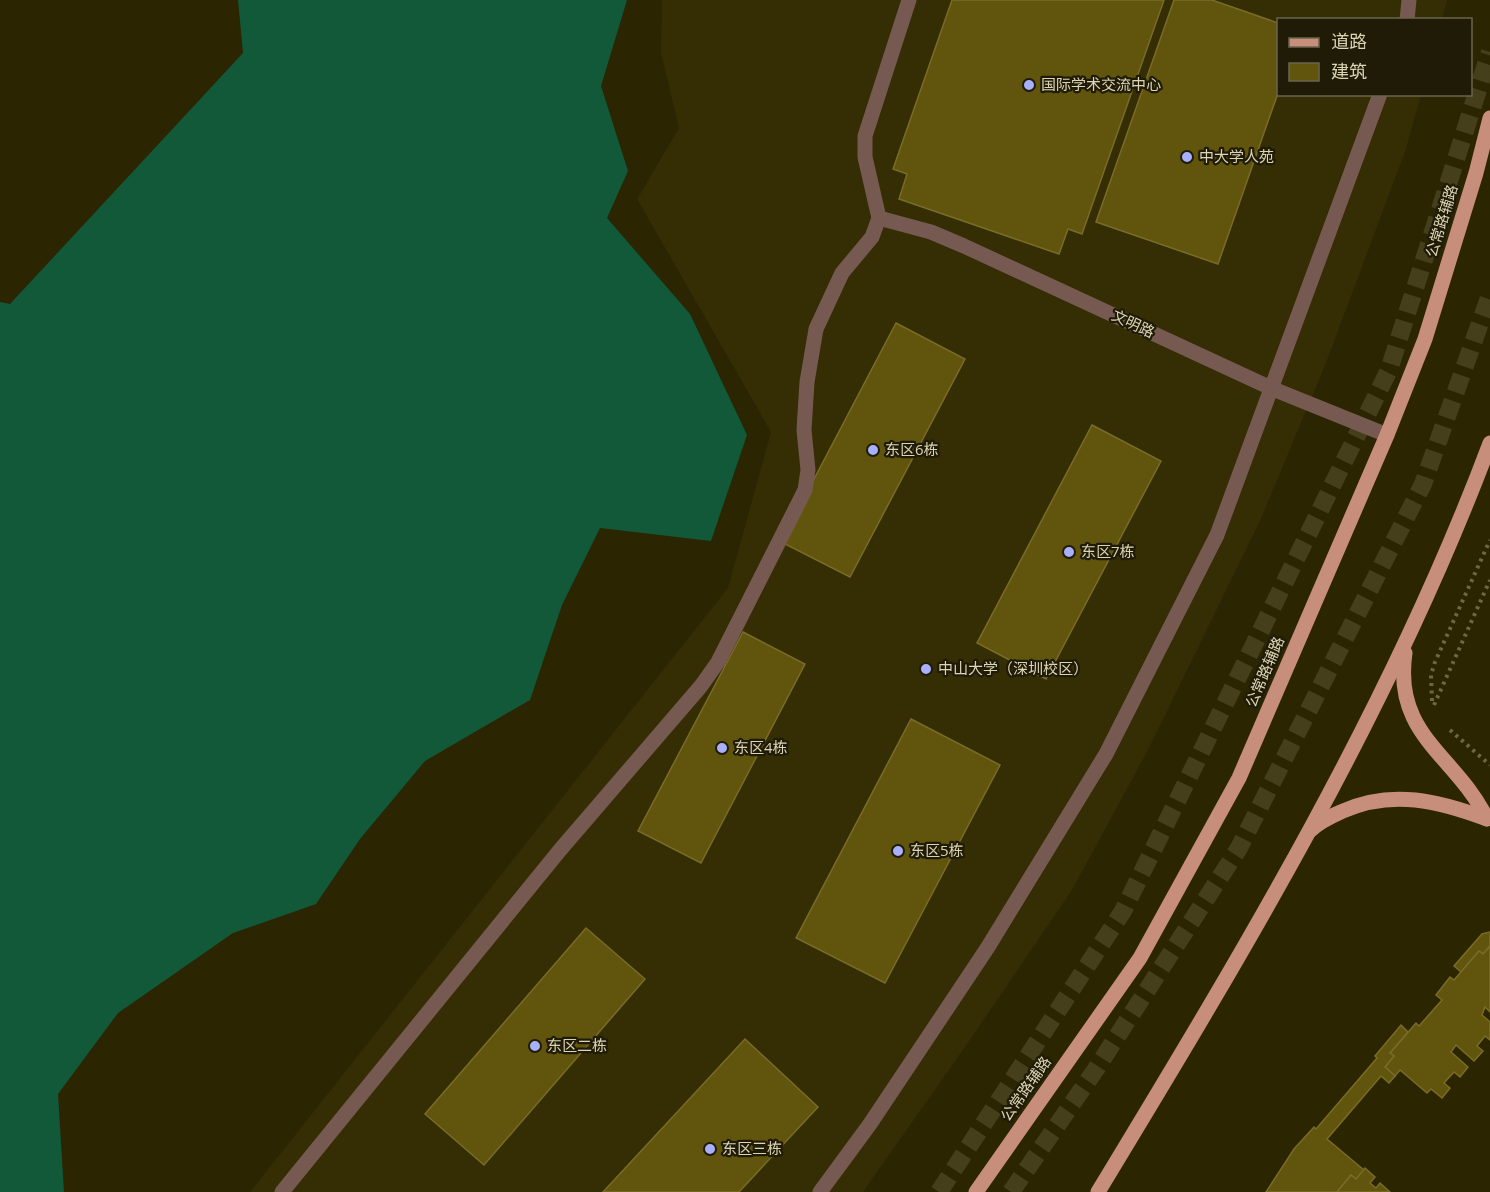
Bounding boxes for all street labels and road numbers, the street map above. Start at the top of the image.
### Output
street label: 公常路辅路 [1421,182,1462,260]
street label: 文明路 [1109,305,1158,342]
street label: 公常路辅路 [1240,633,1288,710]
street label: 公常路辅路 [995,1052,1055,1125]

